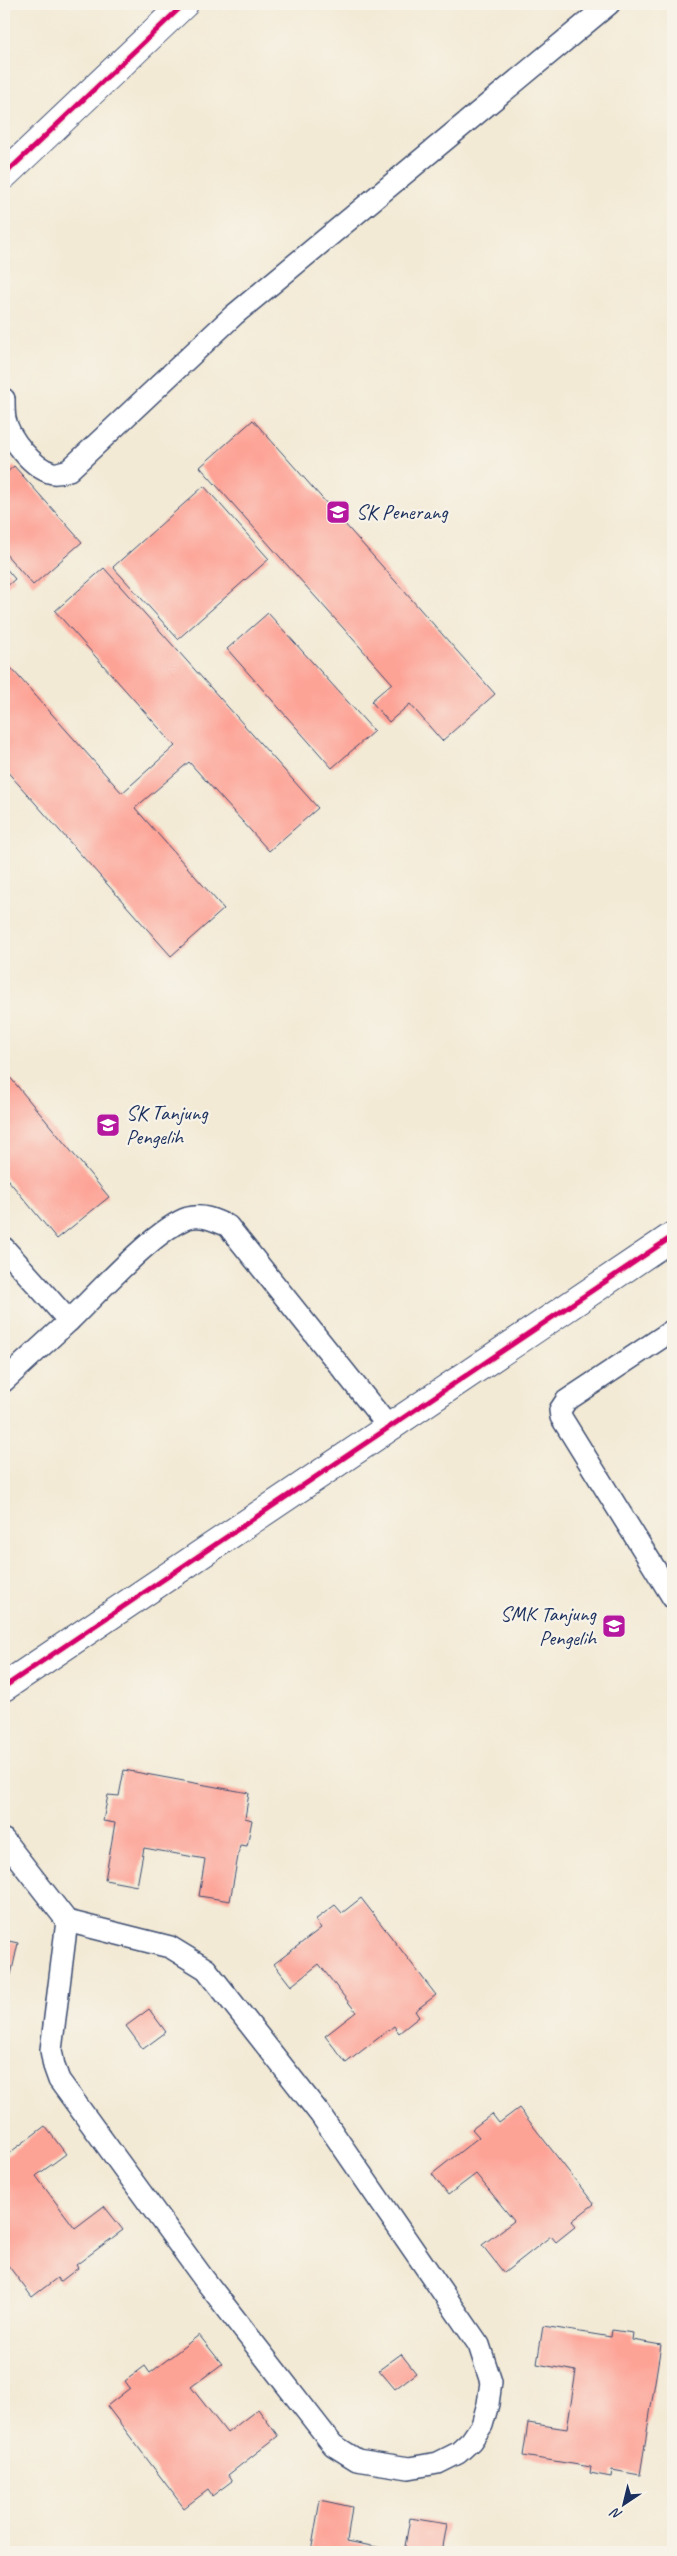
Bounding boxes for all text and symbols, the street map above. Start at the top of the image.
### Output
school or university icon: SK Penerang [325,499,351,525]
place label: SK Penerang [356,499,449,525]
place label: SK Tanjung Pengelih [126,1100,209,1150]
school or university icon: SK Tanjung Pengelih [95,1112,121,1138]
place label: SMK Tanjung Pengelih [500,1601,598,1651]
school or university icon: SMK Tanjung Pengelih [601,1613,627,1639]
north arrow [600,2478,650,2528]
text: N [606,2503,625,2524]

